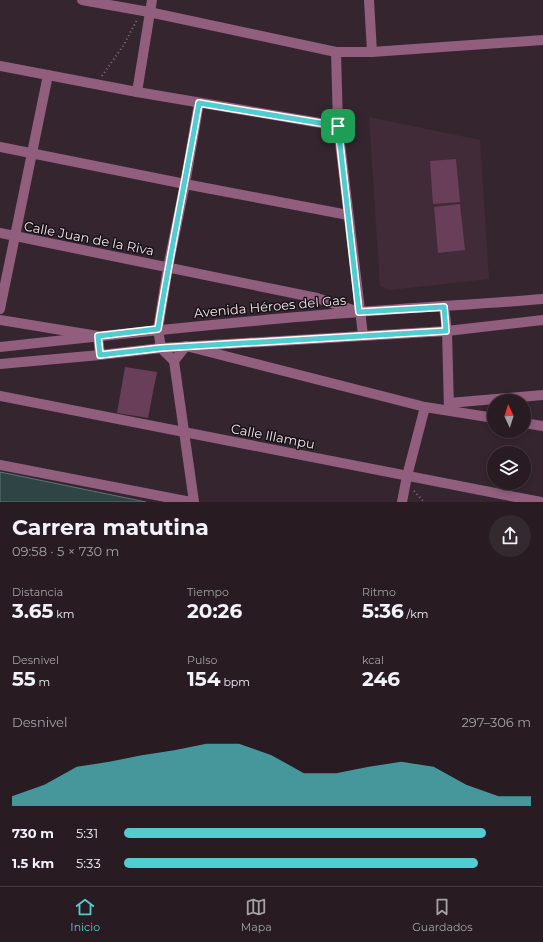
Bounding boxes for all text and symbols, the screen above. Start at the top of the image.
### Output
pin [321,109,355,143]
icon: arrive [327,115,349,137]
street label: Calle Juan de la Riva [23,218,155,258]
street label: Avenida Héroes del Gas [193,291,347,321]
north arrow [487,394,531,438]
map controls [487,394,531,490]
street label: Calle Illampu [230,420,316,452]
button: layers [487,446,531,490]
text: Carrera matutina [12,514,209,541]
button: share [489,515,531,557]
text: 09:58 · 5 × 730 m [12,543,119,559]
text: Distancia [12,585,63,599]
text: Tiempo [187,585,229,599]
text: Ritmo [362,585,396,599]
text: 3.65 [12,599,53,623]
text: 20:26 [187,599,242,623]
text: 5:36 [362,599,404,623]
text: km [53,607,75,621]
text: /km [404,607,429,621]
text: Desnivel [12,653,59,667]
text: Pulso [187,653,218,667]
text: kcal [362,653,384,667]
text: 55 [12,667,36,691]
text: 154 [187,667,221,691]
text: 246 [362,667,400,691]
text: m [36,675,50,689]
text: bpm [221,675,250,689]
text: Desnivel [12,714,67,730]
text: 297–306 m [461,714,531,730]
text: 730 m [12,825,54,841]
text: 5:31 [76,825,98,841]
text: 1.5 km [12,855,54,871]
text: 5:33 [76,855,101,871]
tab: Inicio [70,896,100,934]
tab: Mapa [241,896,272,934]
tab: Guardados [412,896,473,934]

